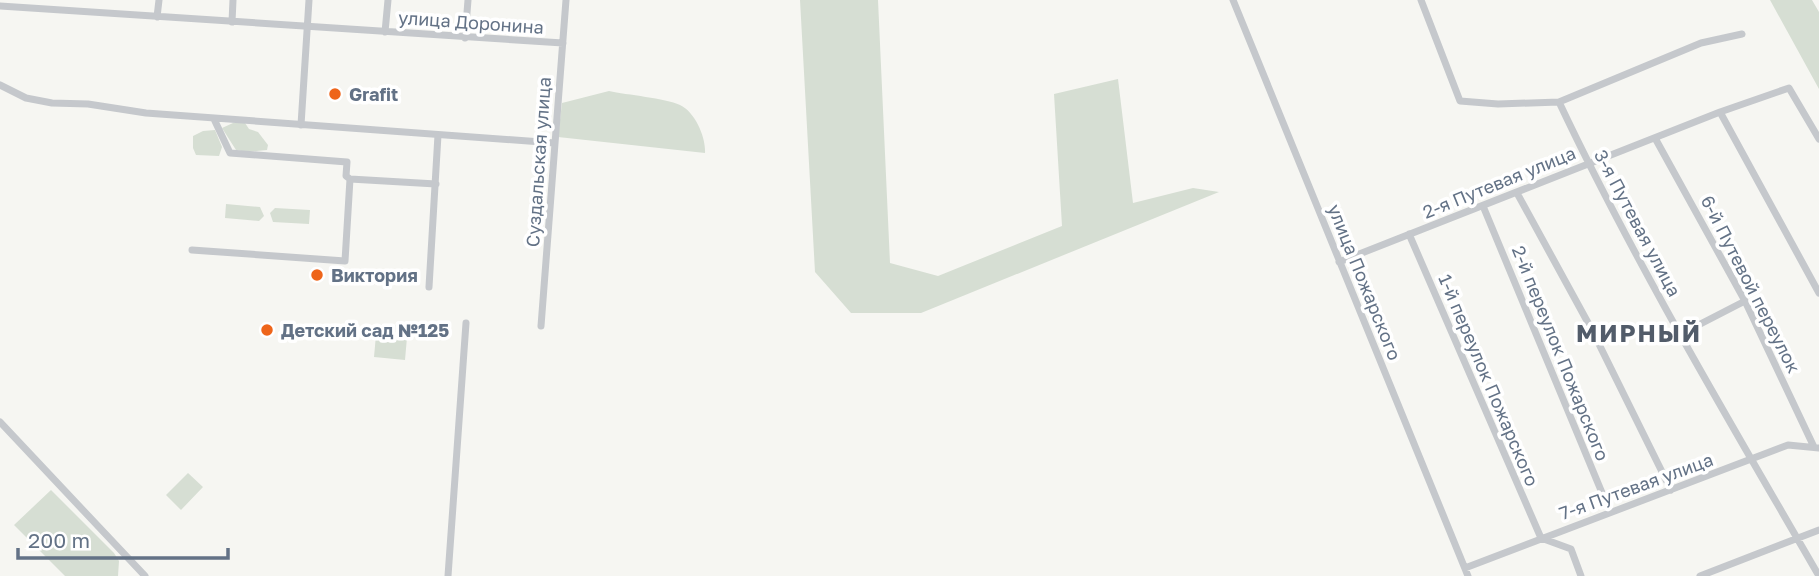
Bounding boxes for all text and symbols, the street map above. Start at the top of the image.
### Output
street label: улица Доронина [397,6,545,38]
street label: Суздальская улица [521,76,555,248]
place label: Grafit [349,83,398,105]
marker: Grafit [327,86,343,102]
street label: 2-я Путевая улица [1419,141,1579,223]
street label: 3-я Путевая улица [1590,146,1686,300]
street label: 6-й Путевой переулок [1697,191,1805,377]
street label: улица Пожарского [1324,201,1406,363]
street label: 2-й переулок Пожарского [1508,242,1614,464]
place label: Виктория [331,264,418,286]
marker: Виктория [309,267,325,283]
street label: 1-й переулок Пожарского [1434,271,1544,489]
district label: МИРНЫЙ [1576,318,1702,347]
place label: Детский сад №125 [281,319,449,341]
marker: Детский сад №125 [259,322,275,338]
street label: 7-я Путевая улица [1556,448,1716,524]
scale bar [18,516,228,560]
text: 200 m [28,527,90,553]

